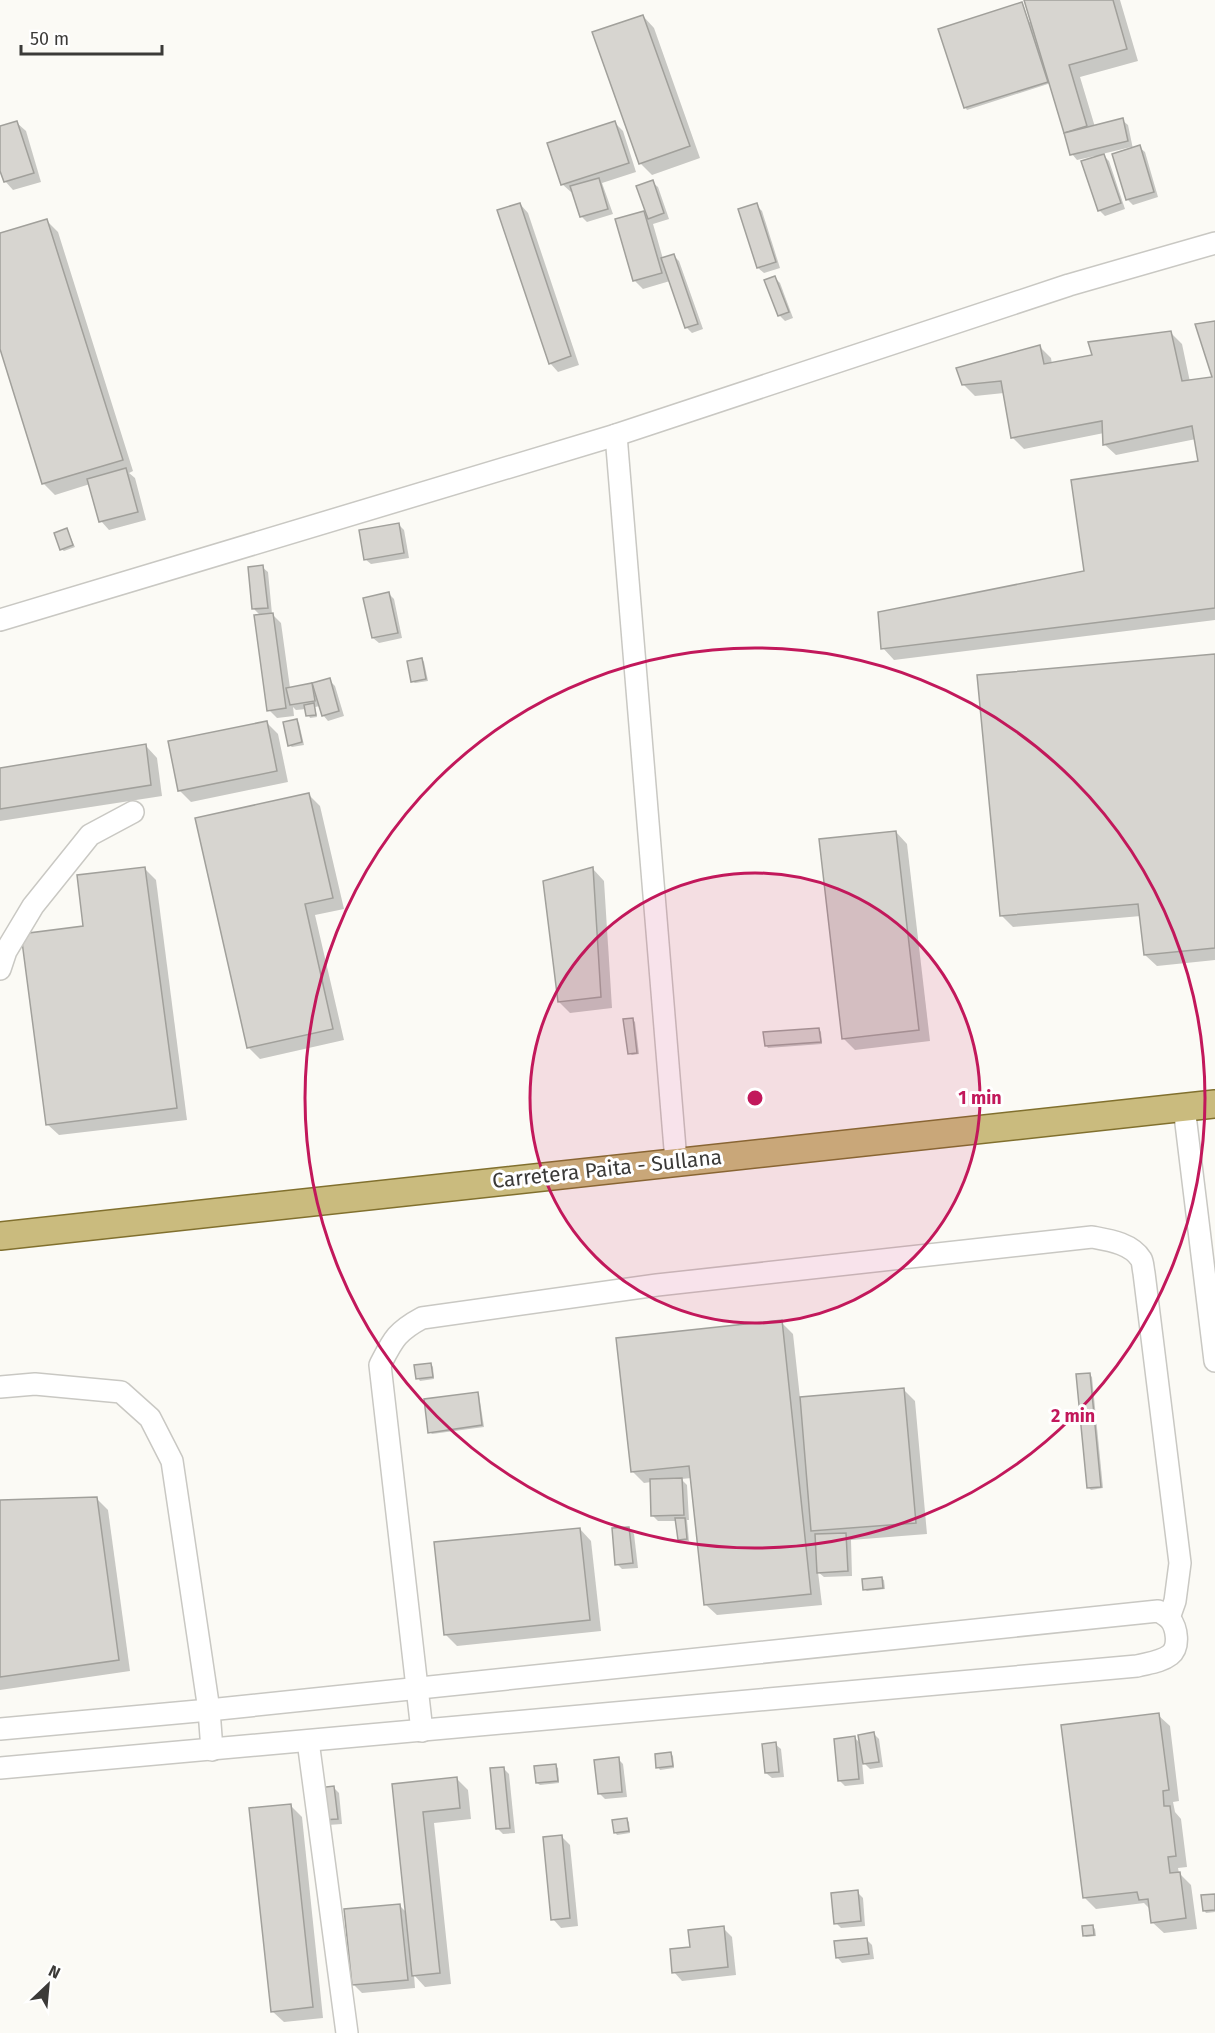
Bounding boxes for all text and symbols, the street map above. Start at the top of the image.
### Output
scale bar [21,18,162,56]
text: 50 m [30,28,69,50]
text: 1 min [958,1087,1002,1109]
centre of rings [745,1088,765,1108]
street label: Carretera Paita - Sullana [491,1144,723,1194]
text: 2 min [1051,1405,1095,1427]
north arrow [18,1955,78,2015]
text: N [45,1961,63,1983]

